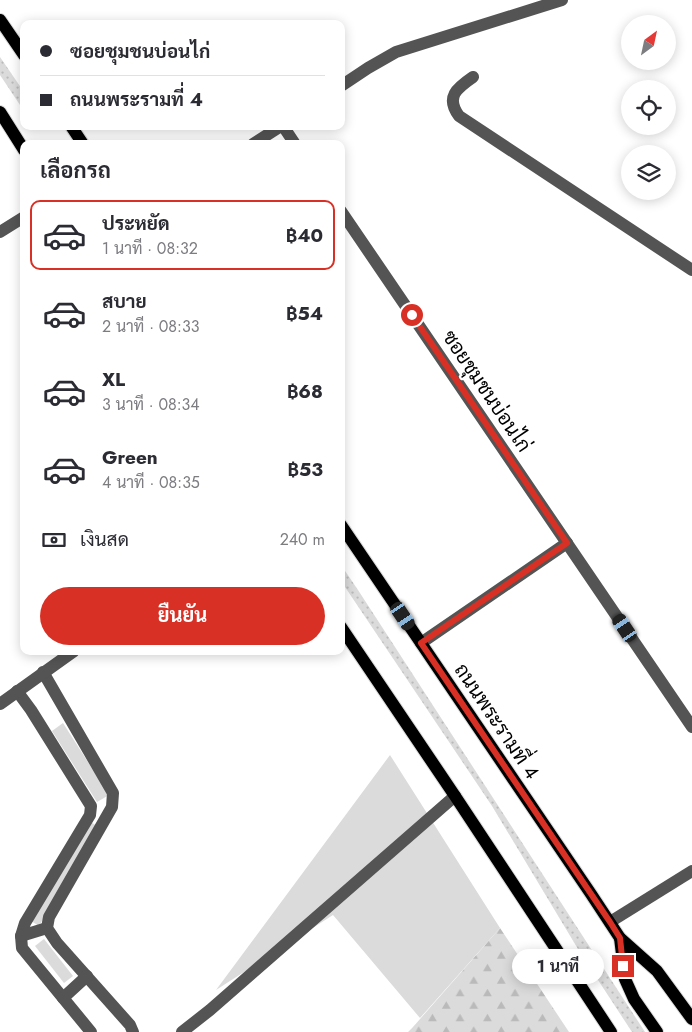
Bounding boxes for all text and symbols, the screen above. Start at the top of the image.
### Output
north arrow [621,15,676,70]
map controls [621,15,676,200]
text: ซอยชุมชนบ่อนไก่ [70,38,210,65]
button: locate [621,80,676,135]
text: ถนนพระรามที่ 4 [70,86,203,113]
button: layers [621,145,676,200]
text: เลือกรถ [40,154,111,186]
text: ประหยัด [102,210,170,237]
icon: car [42,213,87,258]
text: ฿40 [286,222,323,249]
text: 1 นาที · 08:32 [102,237,198,260]
text: สบาย [102,288,147,315]
icon: car [42,291,87,336]
text: ฿54 [286,300,323,327]
route start [401,304,423,326]
text: 2 นาที · 08:33 [102,315,199,338]
street label: ซอยชุมชนบ่อนไก่ [435,325,538,458]
text: XL [102,366,125,393]
icon: car [42,369,87,414]
text: ฿68 [287,378,323,405]
text: 3 นาที · 08:34 [102,393,200,416]
text: Green [102,444,158,471]
icon: car [42,447,87,492]
text: ฿53 [287,456,323,483]
text: 4 นาที · 08:35 [102,471,200,494]
icon: cash [40,526,68,554]
text: เงินสด [80,526,129,553]
text: 240 m [280,528,325,551]
button: ยืนยัน [40,587,325,645]
car [388,599,417,633]
car [610,611,639,645]
street label: ถนนพระรามที่ 4 [447,656,549,785]
callout: 1 นาที [513,948,606,984]
text: 1 นาที [537,955,579,978]
route end [612,955,634,977]

